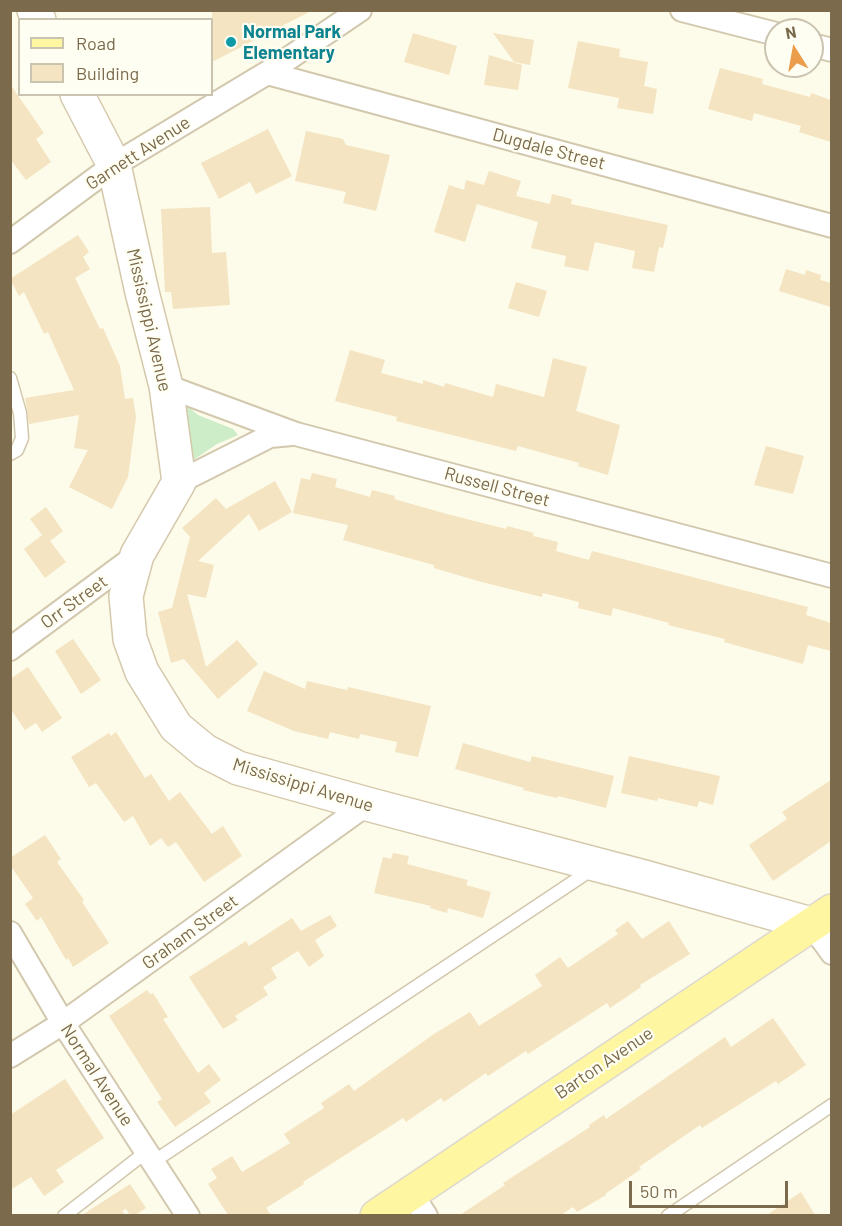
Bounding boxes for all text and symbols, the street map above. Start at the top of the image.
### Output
legend [18,18,213,96]
north arrow [764,18,824,78]
place label: Normal Park Elementary [243,21,341,63]
text: N [784,21,798,42]
text: Road [76,32,116,54]
marker: Normal Park Elementary [224,35,238,49]
text: Building [76,62,139,84]
street label: Garnett Avenue [82,111,194,195]
street label: Dugdale Street [490,124,608,174]
street label: Mississippi Avenue [122,246,176,394]
street label: Russell Street [442,463,552,511]
street label: Orr Street [36,571,112,633]
street label: Mississippi Avenue [230,753,376,817]
street label: Graham Street [138,890,242,974]
street label: Normal Avenue [56,1020,138,1130]
street label: Barton Avenue [551,1022,657,1104]
scale bar [632,1169,791,1207]
text: 50 m [640,1180,678,1202]

